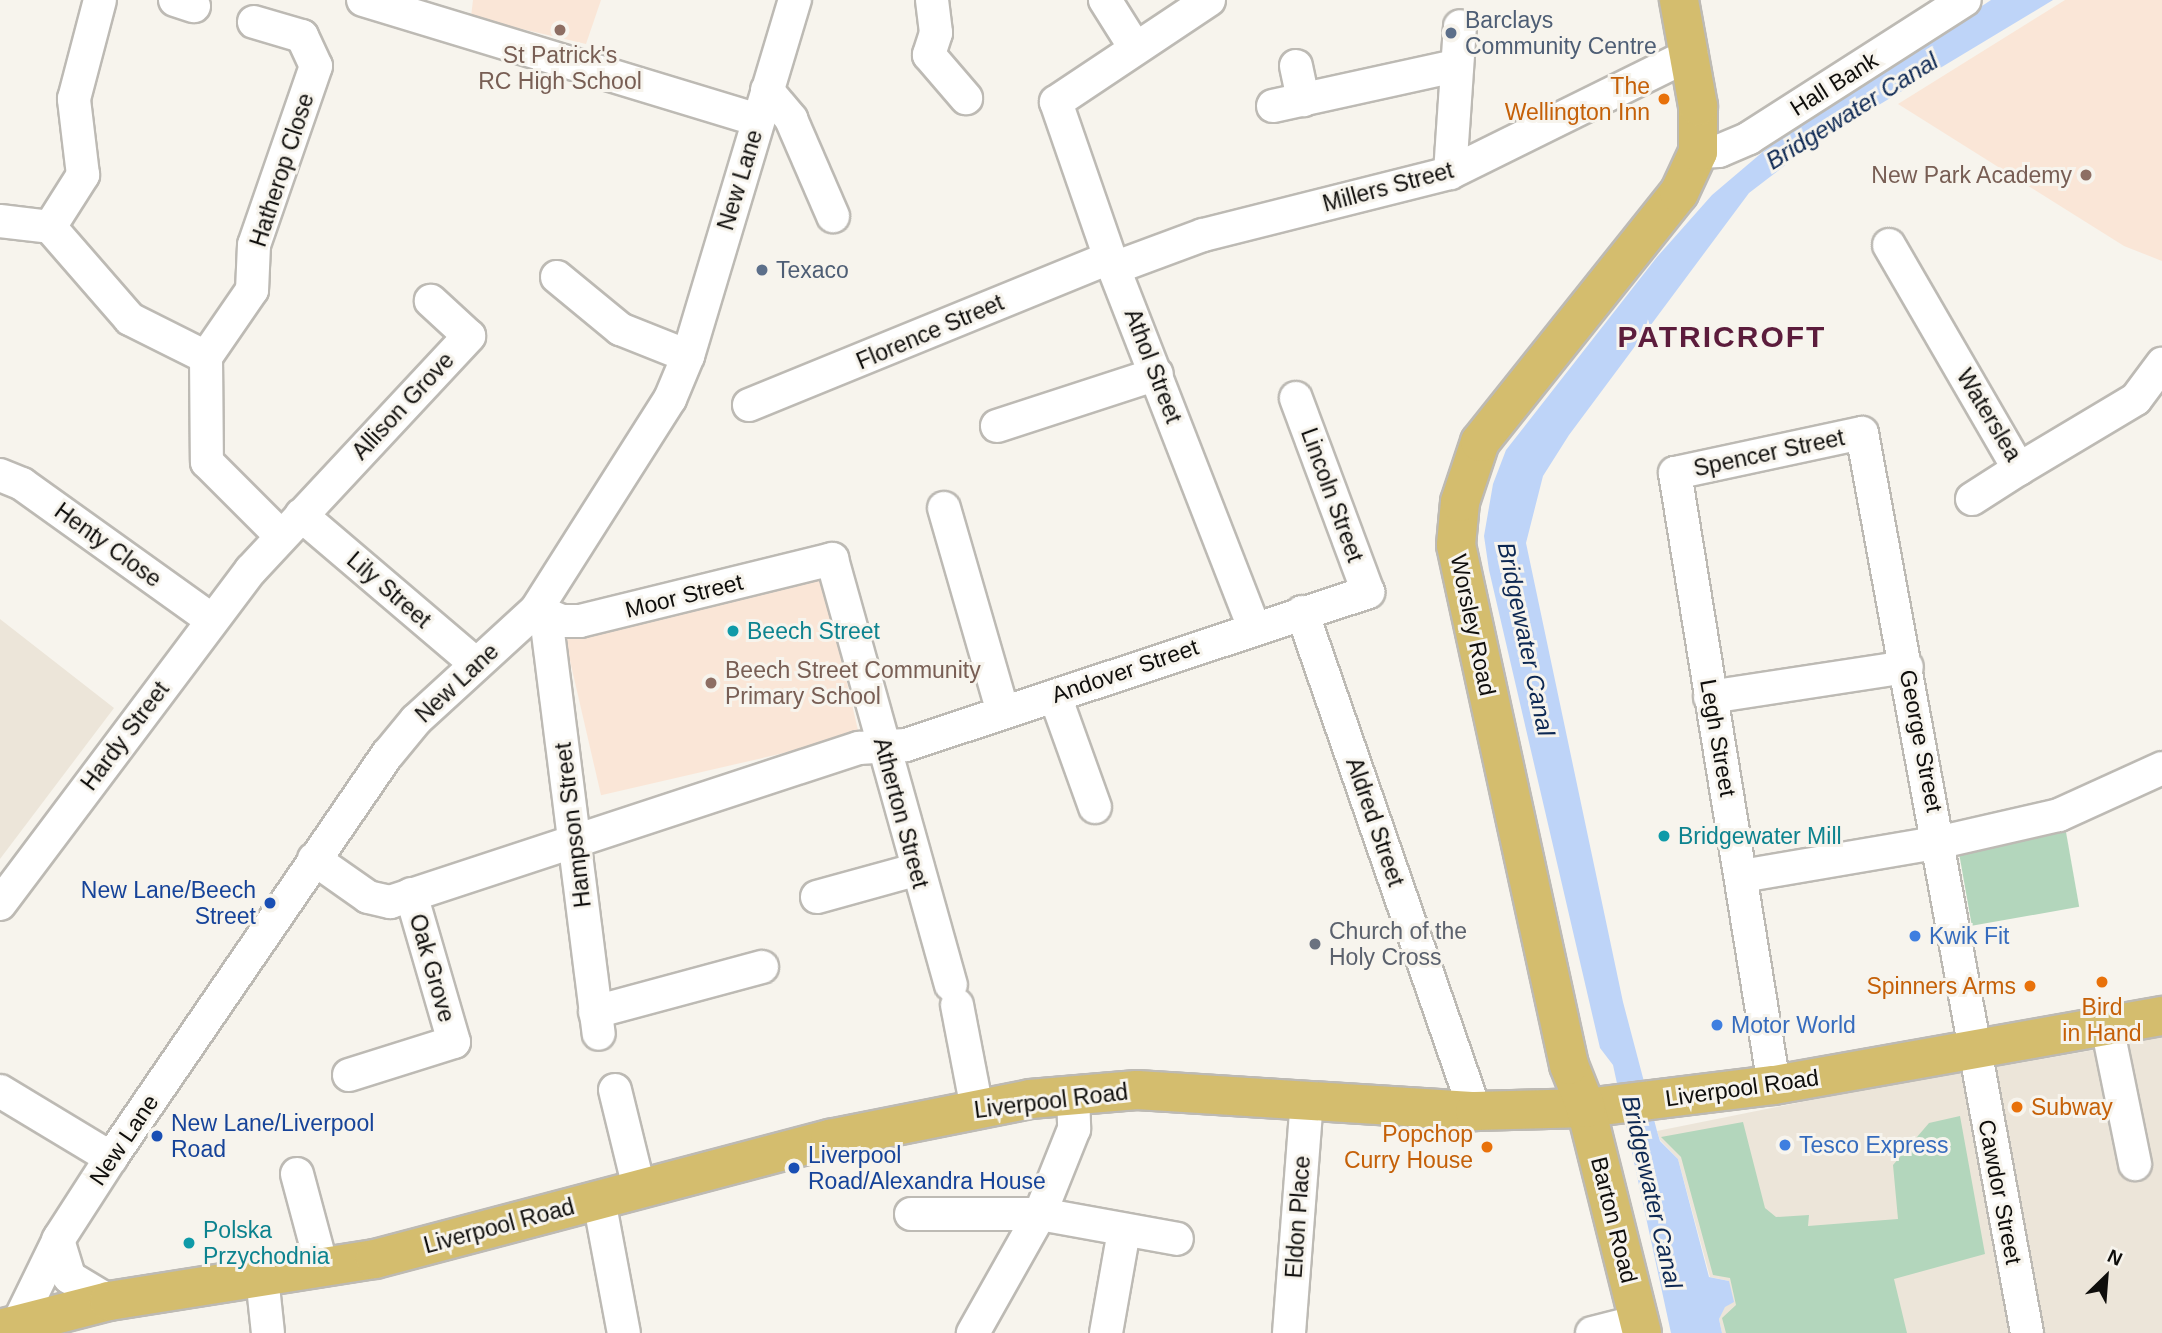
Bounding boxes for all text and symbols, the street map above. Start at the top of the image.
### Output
place label: Barclays Community Centre [1465,6,1657,60]
marker: St Patrick's RC High School [552,22,568,38]
marker: Barclays Community Centre [1443,25,1459,41]
place label: St Patrick's RC High School [478,41,642,95]
water label: Bridgewater Canal [1761,46,1943,176]
street label: Hall Bank [1785,46,1883,122]
place label: The Wellington Inn [1505,72,1650,126]
street label: Hatherop Close [244,90,320,250]
marker: The Wellington Inn [1656,91,1672,107]
street label: New Lane [712,126,768,234]
street label: Millers Street [1320,156,1456,218]
place label: New Park Academy [1870,161,2072,189]
marker: New Park Academy [2078,167,2094,183]
place label: Texaco [776,256,849,284]
marker: Texaco [754,262,770,278]
street label: Florence Street [852,289,1008,375]
street label: Athol Street [1119,305,1187,427]
district label: PATRICROFT [1619,319,1825,355]
street label: Allison Grove [346,347,460,465]
street label: Waterslea [1951,364,2027,466]
street label: Lincoln Street [1295,424,1369,566]
street label: Spencer Street [1691,424,1847,482]
street label: Henty Close [49,497,167,593]
water label: Bridgewater Canal [1491,539,1561,739]
street label: Lily Street [341,546,437,634]
street label: Worsley Road [1445,552,1501,698]
street label: Moor Street [622,568,746,624]
place label: Beech Street [747,617,880,645]
marker: Beech Street [725,623,741,639]
street label: Andover Street [1048,633,1202,709]
street label: New Lane [410,638,504,728]
place label: Beech Street Community Primary School [725,656,981,710]
street label: George Street [1894,667,1948,815]
marker: Beech Street Community Primary School [703,675,719,691]
street label: Hardy Street [75,676,175,796]
street label: Legh Street [1694,677,1742,799]
street label: Atherton Street [868,735,934,891]
street label: Hampson Street [549,741,597,909]
street label: Aldred Street [1340,754,1410,890]
place label: Bridgewater Mill [1678,822,1842,850]
marker: Bridgewater Mill [1656,828,1672,844]
place label: New Lane/Beech Street [81,876,256,930]
marker: New Lane/Beech Street [262,895,278,911]
street label: Oak Grove [403,911,461,1025]
place label: Church of the Holy Cross [1329,917,1467,971]
place label: Kwik Fit [1929,922,2010,950]
marker: Kwik Fit [1907,928,1923,944]
marker: Church of the Holy Cross [1307,936,1323,952]
place label: Spinners Arms [1865,972,2016,1000]
marker: Bird in Hand [2094,974,2110,990]
marker: Spinners Arms [2022,978,2038,994]
place label: Bird in Hand [2062,993,2142,1047]
place label: Motor World [1731,1011,1856,1039]
marker: Motor World [1709,1017,1725,1033]
street label: Liverpool Road [1663,1064,1821,1112]
street label: Liverpool Road [973,1078,1129,1124]
street label: New Lane [84,1089,164,1191]
water label: Bridgewater Canal [1616,1093,1688,1291]
place label: Subway [2031,1093,2113,1121]
marker: Subway [2009,1099,2025,1115]
place label: New Lane/Liverpool Road [171,1109,374,1163]
street label: Cawdor Street [1972,1117,2028,1267]
place label: Popchop Curry House [1344,1120,1473,1174]
marker: New Lane/Liverpool Road [149,1128,165,1144]
place label: Tesco Express [1799,1131,1949,1159]
marker: Tesco Express [1777,1137,1793,1153]
marker: Popchop Curry House [1479,1139,1495,1155]
place label: Liverpool Road/Alexandra House [808,1141,1046,1195]
street label: Barton Road [1585,1154,1643,1286]
street label: Eldon Place [1280,1155,1316,1279]
marker: Liverpool Road/Alexandra House [786,1160,802,1176]
street label: Liverpool Road [421,1193,577,1259]
place label: Polska Przychodnia [203,1216,330,1270]
marker: Polska Przychodnia [181,1235,197,1251]
north arrow [2071,1242,2141,1312]
text: N [2104,1245,2126,1270]

